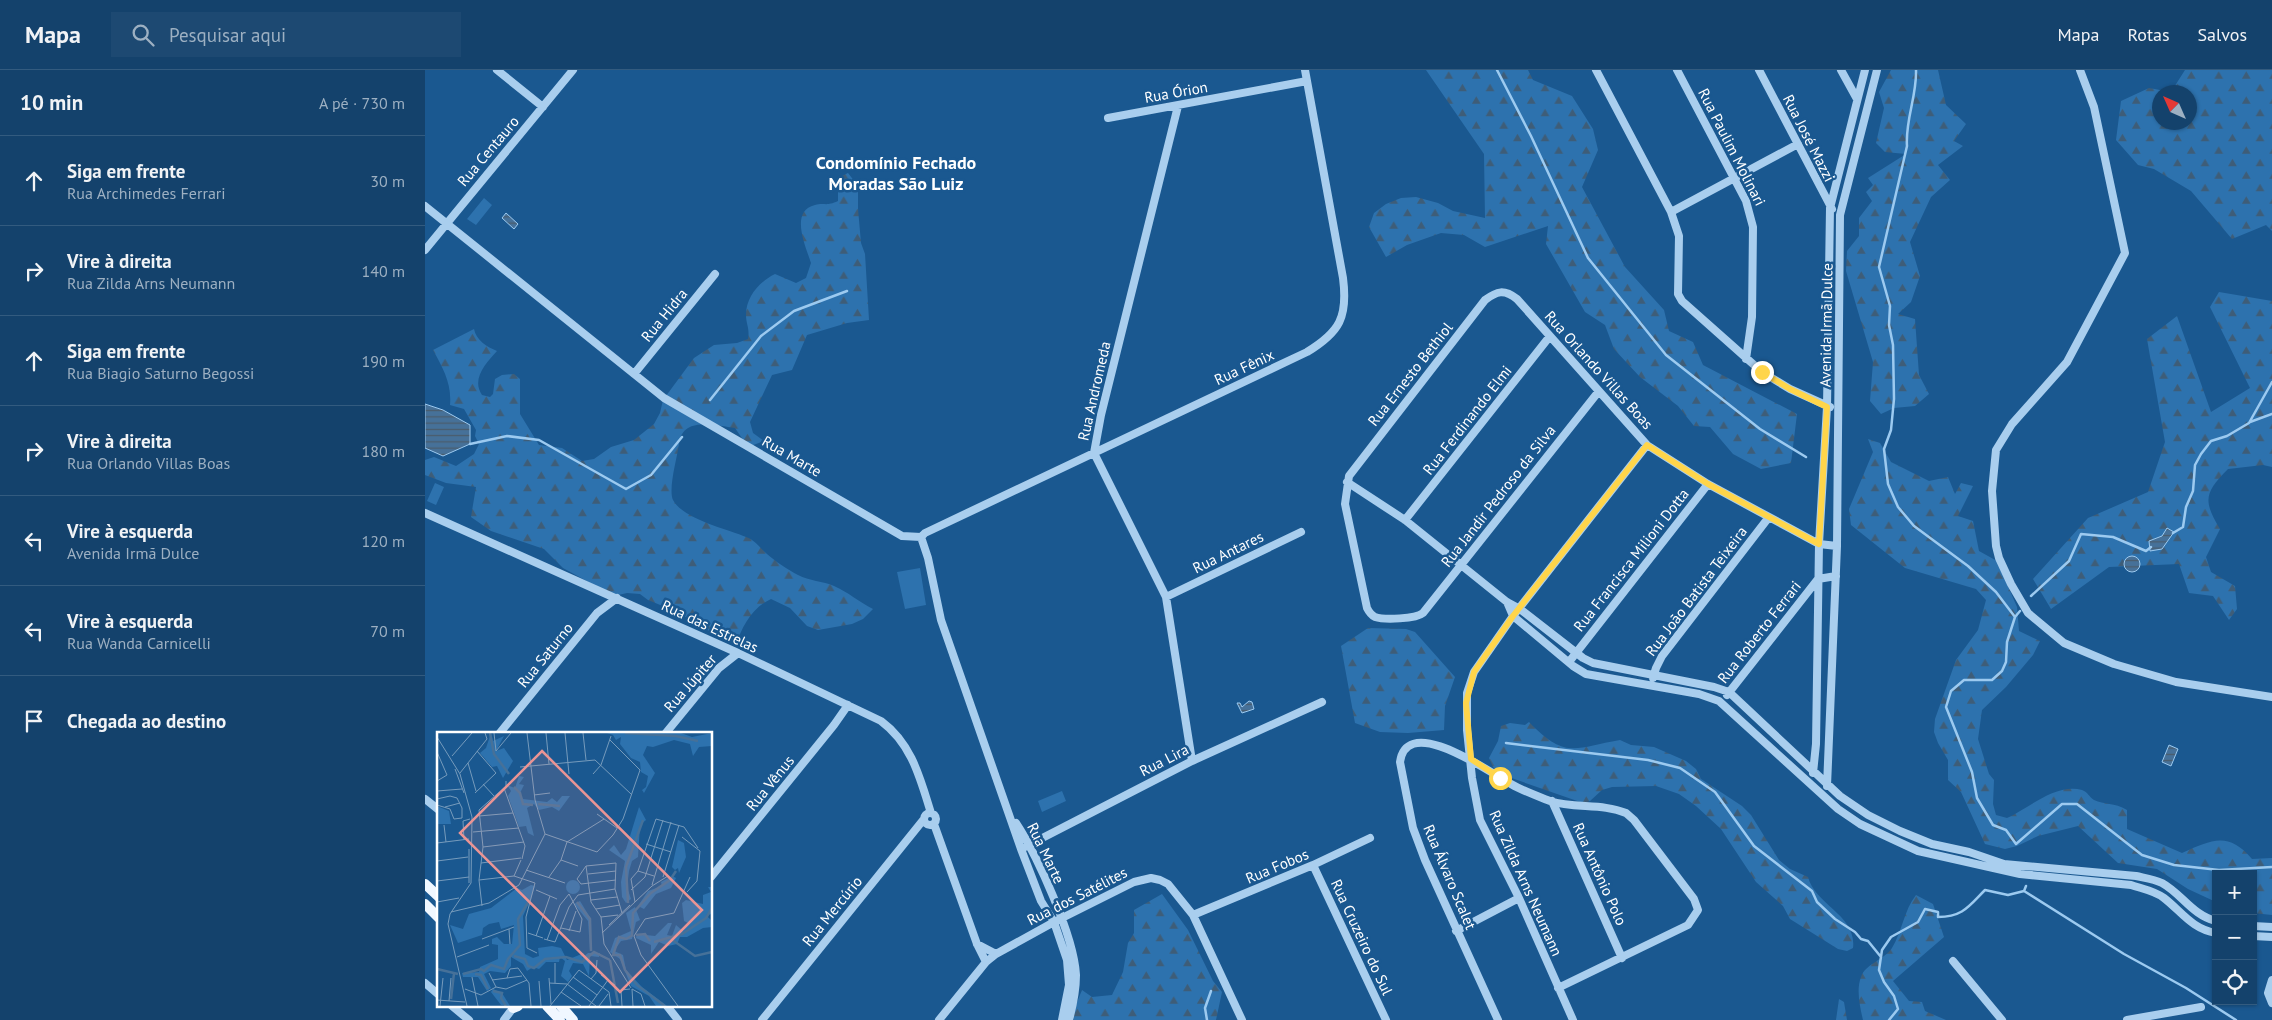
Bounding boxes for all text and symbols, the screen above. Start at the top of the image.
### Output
search box [111,12,461,57]
text: Mapa [25,19,81,50]
icon: search [129,21,157,49]
text: Pesquisar aqui [169,23,286,47]
text: Mapa [2058,23,2099,46]
text: Rotas [2127,23,2170,46]
text: Salvos [2198,23,2247,46]
street label: Rua Órion [1143,77,1209,107]
street label: Rua Paulim Molinari [1694,85,1770,209]
north arrow [2152,85,2197,130]
text: 10 min [20,89,83,116]
street label: Rua José Mazzi [1779,91,1839,185]
text: A pé · 730 m [319,93,405,113]
street label: Rua Centauro [453,112,523,190]
district label: Condomínio Fechado Moradas São Luiz [816,151,977,195]
text: Siga em frente [67,159,185,183]
icon: ahead [20,167,48,195]
text: 30 m [370,171,405,191]
text: Rua Archimedes Ferrari [67,183,226,203]
text: Vire à direita [67,249,172,273]
icon: right [20,257,48,285]
text: 140 m [362,261,405,281]
street label: Avenida Irmã Dulce [1815,263,1837,387]
text: Rua Zilda Arns Neumann [67,273,235,293]
street label: Rua Hidra [637,285,691,345]
street label: Rua Orlando Villas Boas [1541,307,1657,433]
street label: Rua Ernesto Bethiol [1364,318,1457,430]
text: Siga em frente [67,339,185,363]
street label: Rua Andromeda [1073,339,1115,443]
street label: Rua Fênix [1211,345,1277,389]
icon: ahead [20,347,48,375]
text: 190 m [362,351,405,371]
route end [1751,361,1774,384]
street label: Rua Ferdinando Elmi [1418,362,1516,478]
text: Rua Biagio Saturno Begossi [67,363,254,383]
street label: Rua Jandir Pedroso da Silva [1437,421,1559,571]
text: Vire à direita [67,429,172,453]
street label: Rua Marte [759,431,825,481]
icon: right [20,437,48,465]
text: 180 m [362,441,405,461]
text: Rua Orlando Villas Boas [67,453,230,473]
street label: Rua Francisca Milioni Dotta [1569,485,1693,635]
text: Vire à esquerda [67,519,193,543]
street label: Rua João Batista Teixeira [1641,522,1751,660]
icon: left [20,527,48,555]
street label: Rua Antares [1190,527,1266,577]
text: 120 m [362,531,405,551]
text: Avenida Irmã Dulce [67,543,199,563]
street label: Rua Roberto Ferrari [1713,577,1805,687]
street label: Rua das Estrelas [659,595,761,657]
text: Vire à esquerda [67,609,193,633]
icon: left [20,617,48,645]
street label: Rua Saturno [513,619,577,691]
text: 70 m [370,621,405,641]
text: Rua Wanda Carnicelli [67,633,211,653]
street label: Rua Júpiter [660,650,720,716]
icon: arrive [20,707,48,735]
text: Chegada ao destino [67,709,226,733]
inset map [437,732,713,1008]
street label: Rua Lira [1136,740,1192,780]
street label: Rua Vênus [742,751,798,815]
route start [1489,767,1512,790]
street label: Rua Zilda Arns Neumann [1485,807,1567,959]
street label: Rua Marte [1023,819,1069,887]
street label: Rua Antônio Polo [1569,820,1631,928]
street label: Rua Álvaro Scalet [1419,822,1481,932]
street label: Rua Fobos [1243,844,1311,888]
street label: Rua dos Satélites [1024,863,1130,929]
map controls [2212,870,2257,1005]
button: + [2212,870,2257,915]
street label: Rua Mercúrio [798,872,866,950]
street label: Rua Cruzeiro do Sul [1327,876,1397,998]
button: − [2212,915,2257,960]
button: locate [2212,960,2257,1005]

